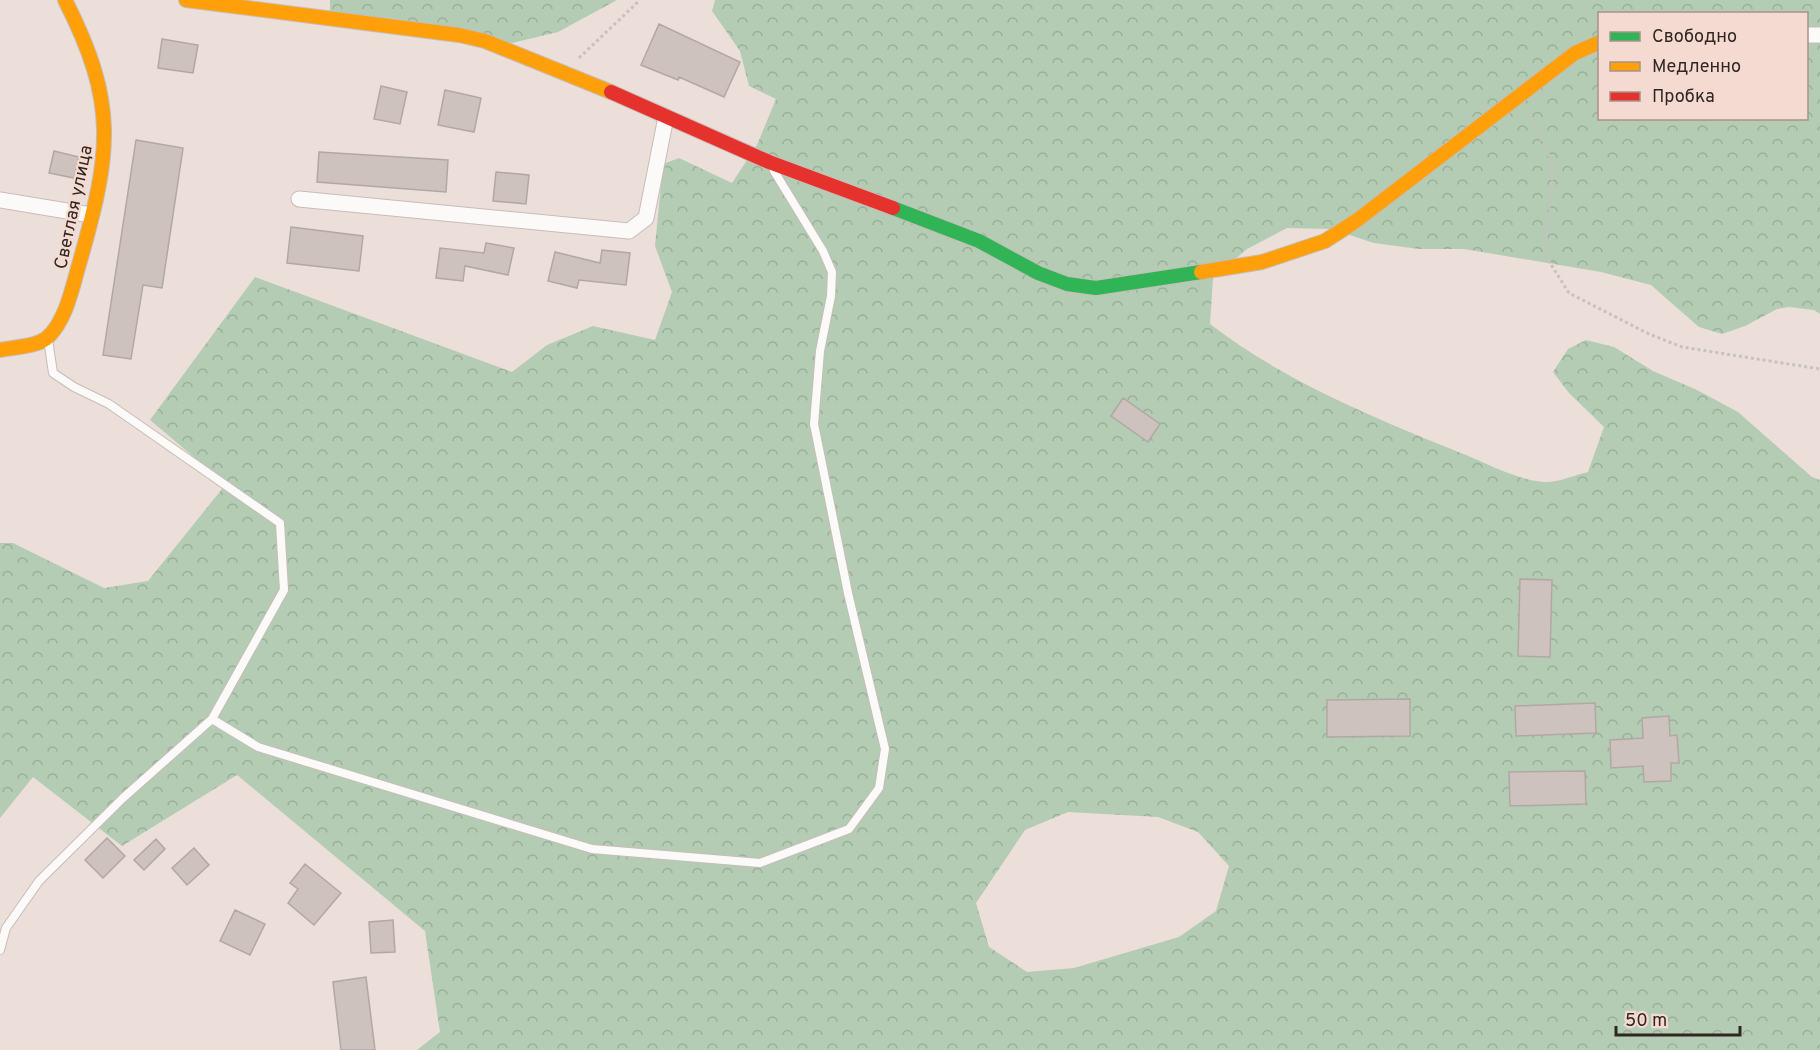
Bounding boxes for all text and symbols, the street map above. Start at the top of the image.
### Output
legend [1598,12,1808,120]
text: Свободно [1652,26,1737,49]
text: Медленно [1652,56,1741,79]
text: Пробка [1652,86,1715,109]
street label: Светлая улица [50,143,99,271]
scale bar [1616,999,1740,1037]
text: 50 m [1625,1010,1667,1033]

